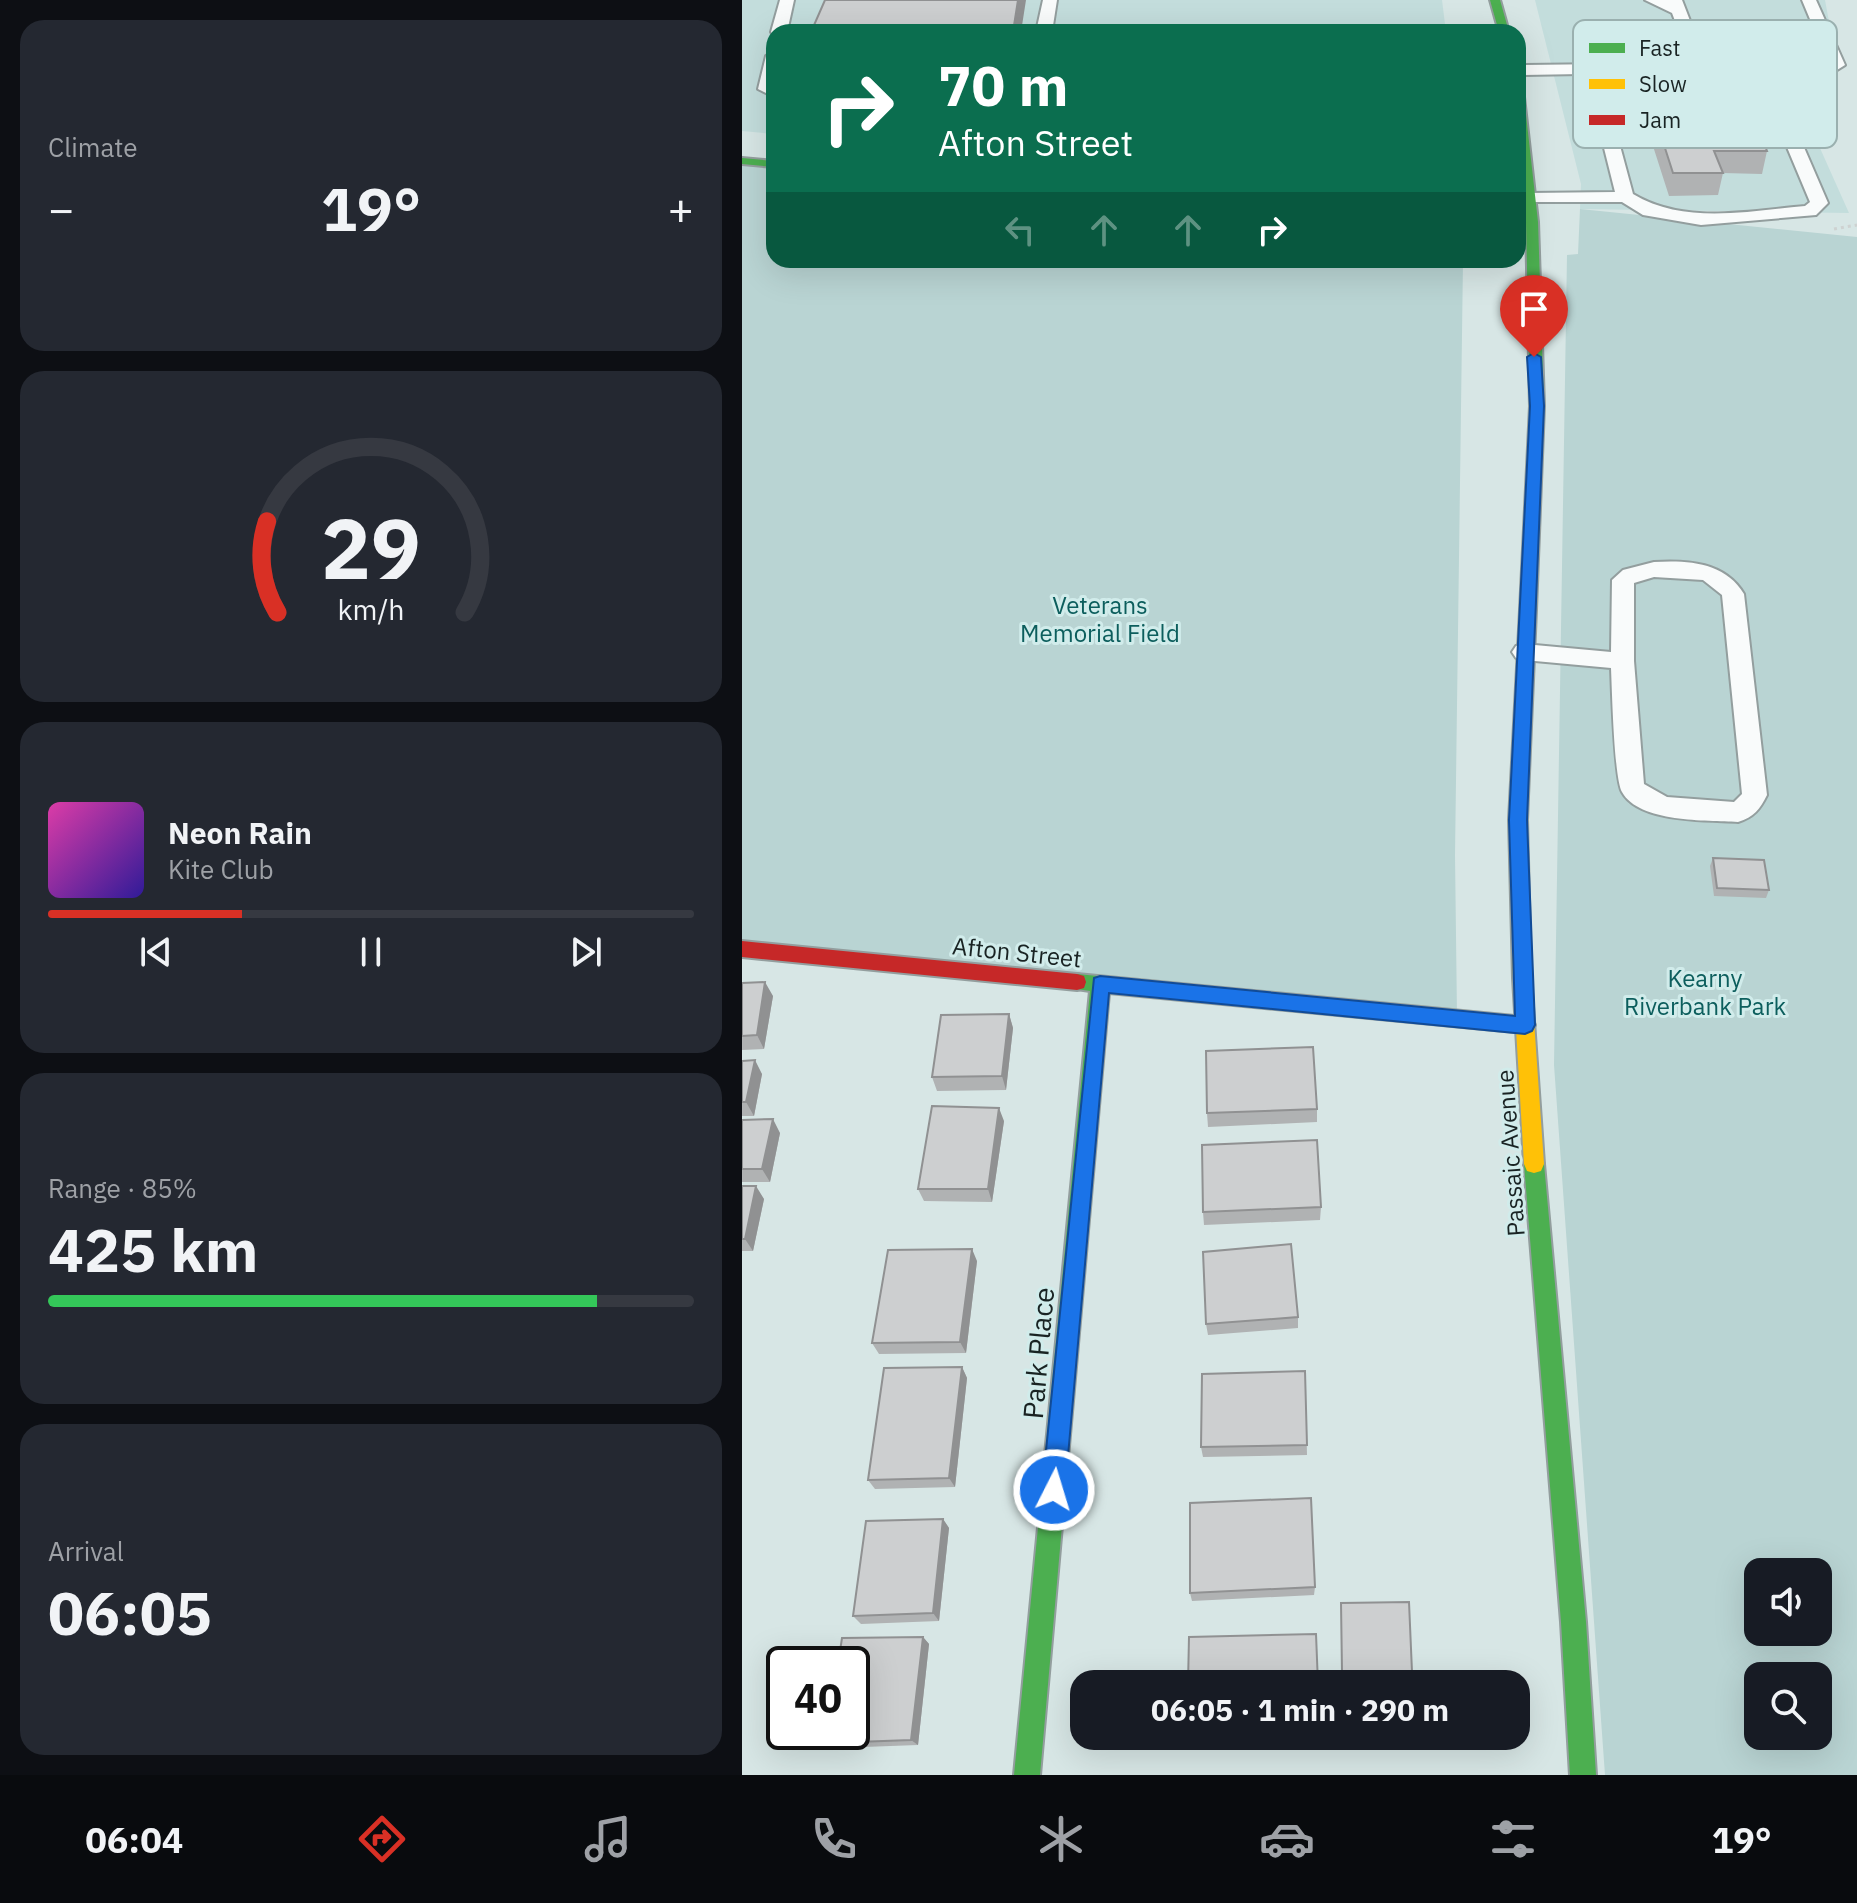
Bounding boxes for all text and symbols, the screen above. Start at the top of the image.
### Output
legend [1573,20,1837,148]
text: Fast [1639,33,1680,62]
text: 70 m [938,49,1068,121]
icon: right [806,56,910,160]
text: Slow [1639,69,1687,98]
text: Jam [1639,105,1681,134]
text: Afton Street [938,119,1133,166]
text: Climate [48,130,138,164]
text: 19° [321,169,421,248]
text: − [48,180,74,237]
text: + [668,180,694,237]
icon: left [998,208,1042,252]
icon: ahead [1082,208,1126,252]
icon: ahead [1166,208,1210,252]
icon: right [1250,208,1294,252]
pin [1500,275,1568,357]
icon: arrive [1512,287,1556,331]
text: 29 [321,493,421,601]
park label: Veterans Memorial Field [1020,589,1180,649]
text: km/h [337,591,405,628]
text: Neon Rain [168,813,312,852]
text: Kite Club [168,852,273,886]
street label: Afton Street [951,929,1083,975]
icon: previous [134,930,178,974]
icon: pause [349,930,393,974]
icon: next [564,930,608,974]
park label: Kearny Riverbank Park [1624,962,1786,1022]
street label: Passaic Avenue [1488,1069,1532,1237]
text: Range · 85% [48,1171,197,1205]
text: 425 km [48,1210,258,1289]
street label: Park Place [1014,1286,1062,1420]
position arrow [1012,1448,1096,1532]
text: Arrival [48,1534,124,1568]
map controls [1744,1558,1832,1750]
button: sound [1744,1558,1832,1646]
text: 06:05 [48,1573,212,1652]
speed limit sign: 40 [766,1646,870,1750]
button: search [1744,1662,1832,1750]
text: 06:05 · 1 min · 290 m [1151,1690,1449,1729]
icon: directions [354,1811,410,1867]
icon: music [580,1811,636,1867]
icon: phone [806,1811,862,1867]
icon: climate [1033,1811,1089,1867]
icon: car [1259,1811,1315,1867]
icon: filters [1485,1811,1541,1867]
text: 06:04 [85,1816,183,1863]
text: 19° [1712,1816,1772,1863]

